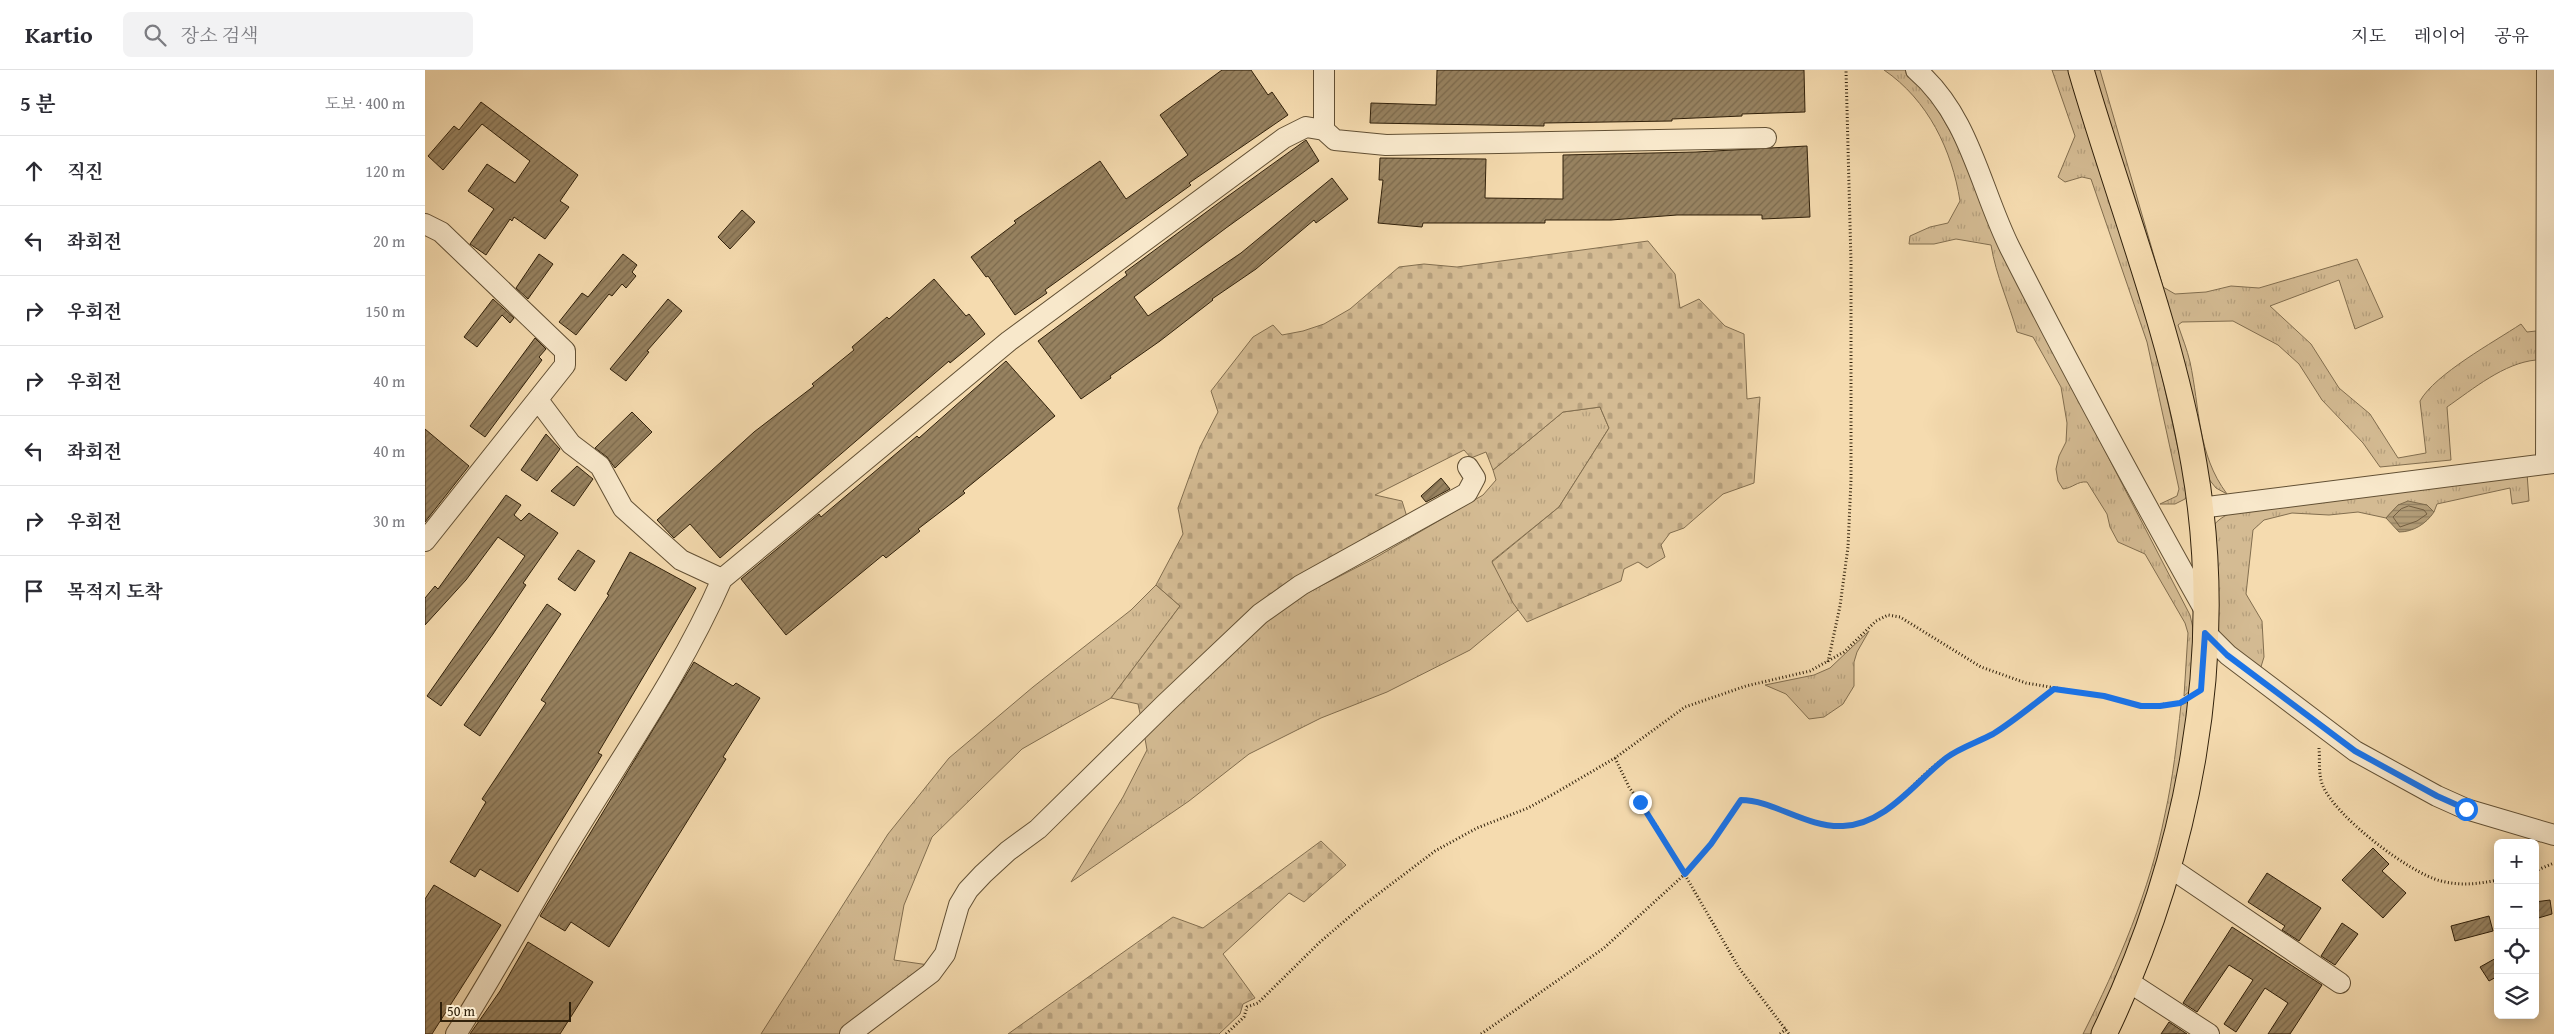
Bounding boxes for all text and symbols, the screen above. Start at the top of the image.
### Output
search box [123,12,473,57]
text: Kartio [25,17,93,52]
icon: search [141,21,169,49]
text: 장소 검색 [181,21,258,49]
text: 지도 [2351,22,2386,49]
text: 레이어 [2414,22,2466,49]
text: 공유 [2494,22,2529,49]
text: 5 분 [20,88,56,119]
text: 도보 · 400 m [325,91,405,115]
icon: ahead [20,157,48,185]
text: 직진 [67,157,104,185]
text: 120 m [365,159,405,183]
icon: left [20,227,48,255]
text: 좌회전 [67,227,122,255]
text: 20 m [373,229,405,253]
icon: right [20,297,48,325]
text: 우회전 [67,297,122,325]
text: 150 m [365,299,405,323]
icon: right [20,367,48,395]
text: 우회전 [67,367,122,395]
text: 40 m [373,369,405,393]
icon: left [20,437,48,465]
text: 좌회전 [67,437,122,465]
text: 40 m [373,439,405,463]
icon: right [20,507,48,535]
text: 우회전 [67,507,122,535]
text: 30 m [373,509,405,533]
icon: arrive [20,577,48,605]
text: 목적지 도착 [67,577,163,605]
route end [1629,791,1652,814]
route start [2455,798,2478,821]
map controls [2494,839,2539,1019]
button: + [2494,839,2539,884]
button: − [2494,884,2539,929]
button: locate [2494,929,2539,974]
button: layers [2494,974,2539,1019]
scale bar [440,999,571,1022]
text: 50 m [447,1001,475,1021]

